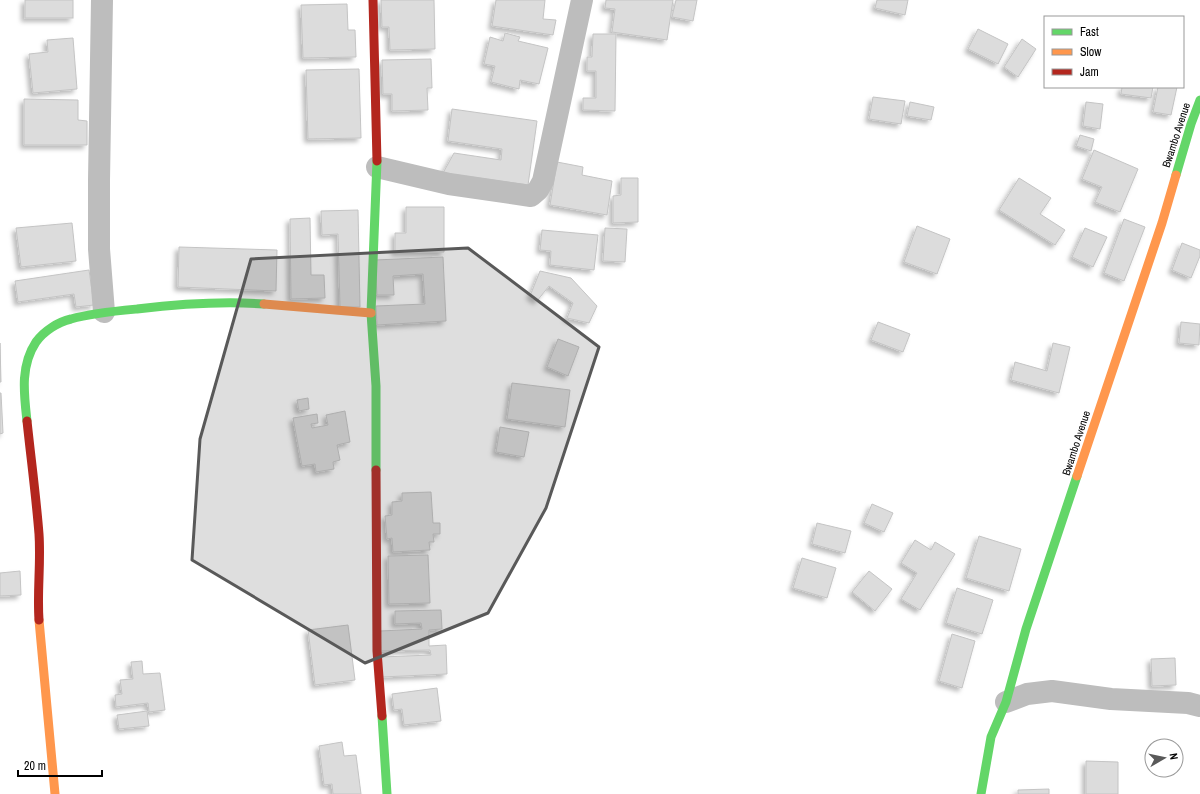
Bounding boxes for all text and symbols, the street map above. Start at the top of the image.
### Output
legend [1044,16,1184,88]
text: Fast [1080,24,1099,40]
text: Slow [1080,44,1102,60]
text: Jam [1080,64,1099,80]
street label: Bwambo Avenue [1159,101,1193,169]
street label: Bwambo Avenue [1059,409,1093,477]
north arrow [1144,738,1184,778]
scale bar [18,752,102,778]
text: N [1166,752,1181,761]
text: 20 m [24,758,46,774]

